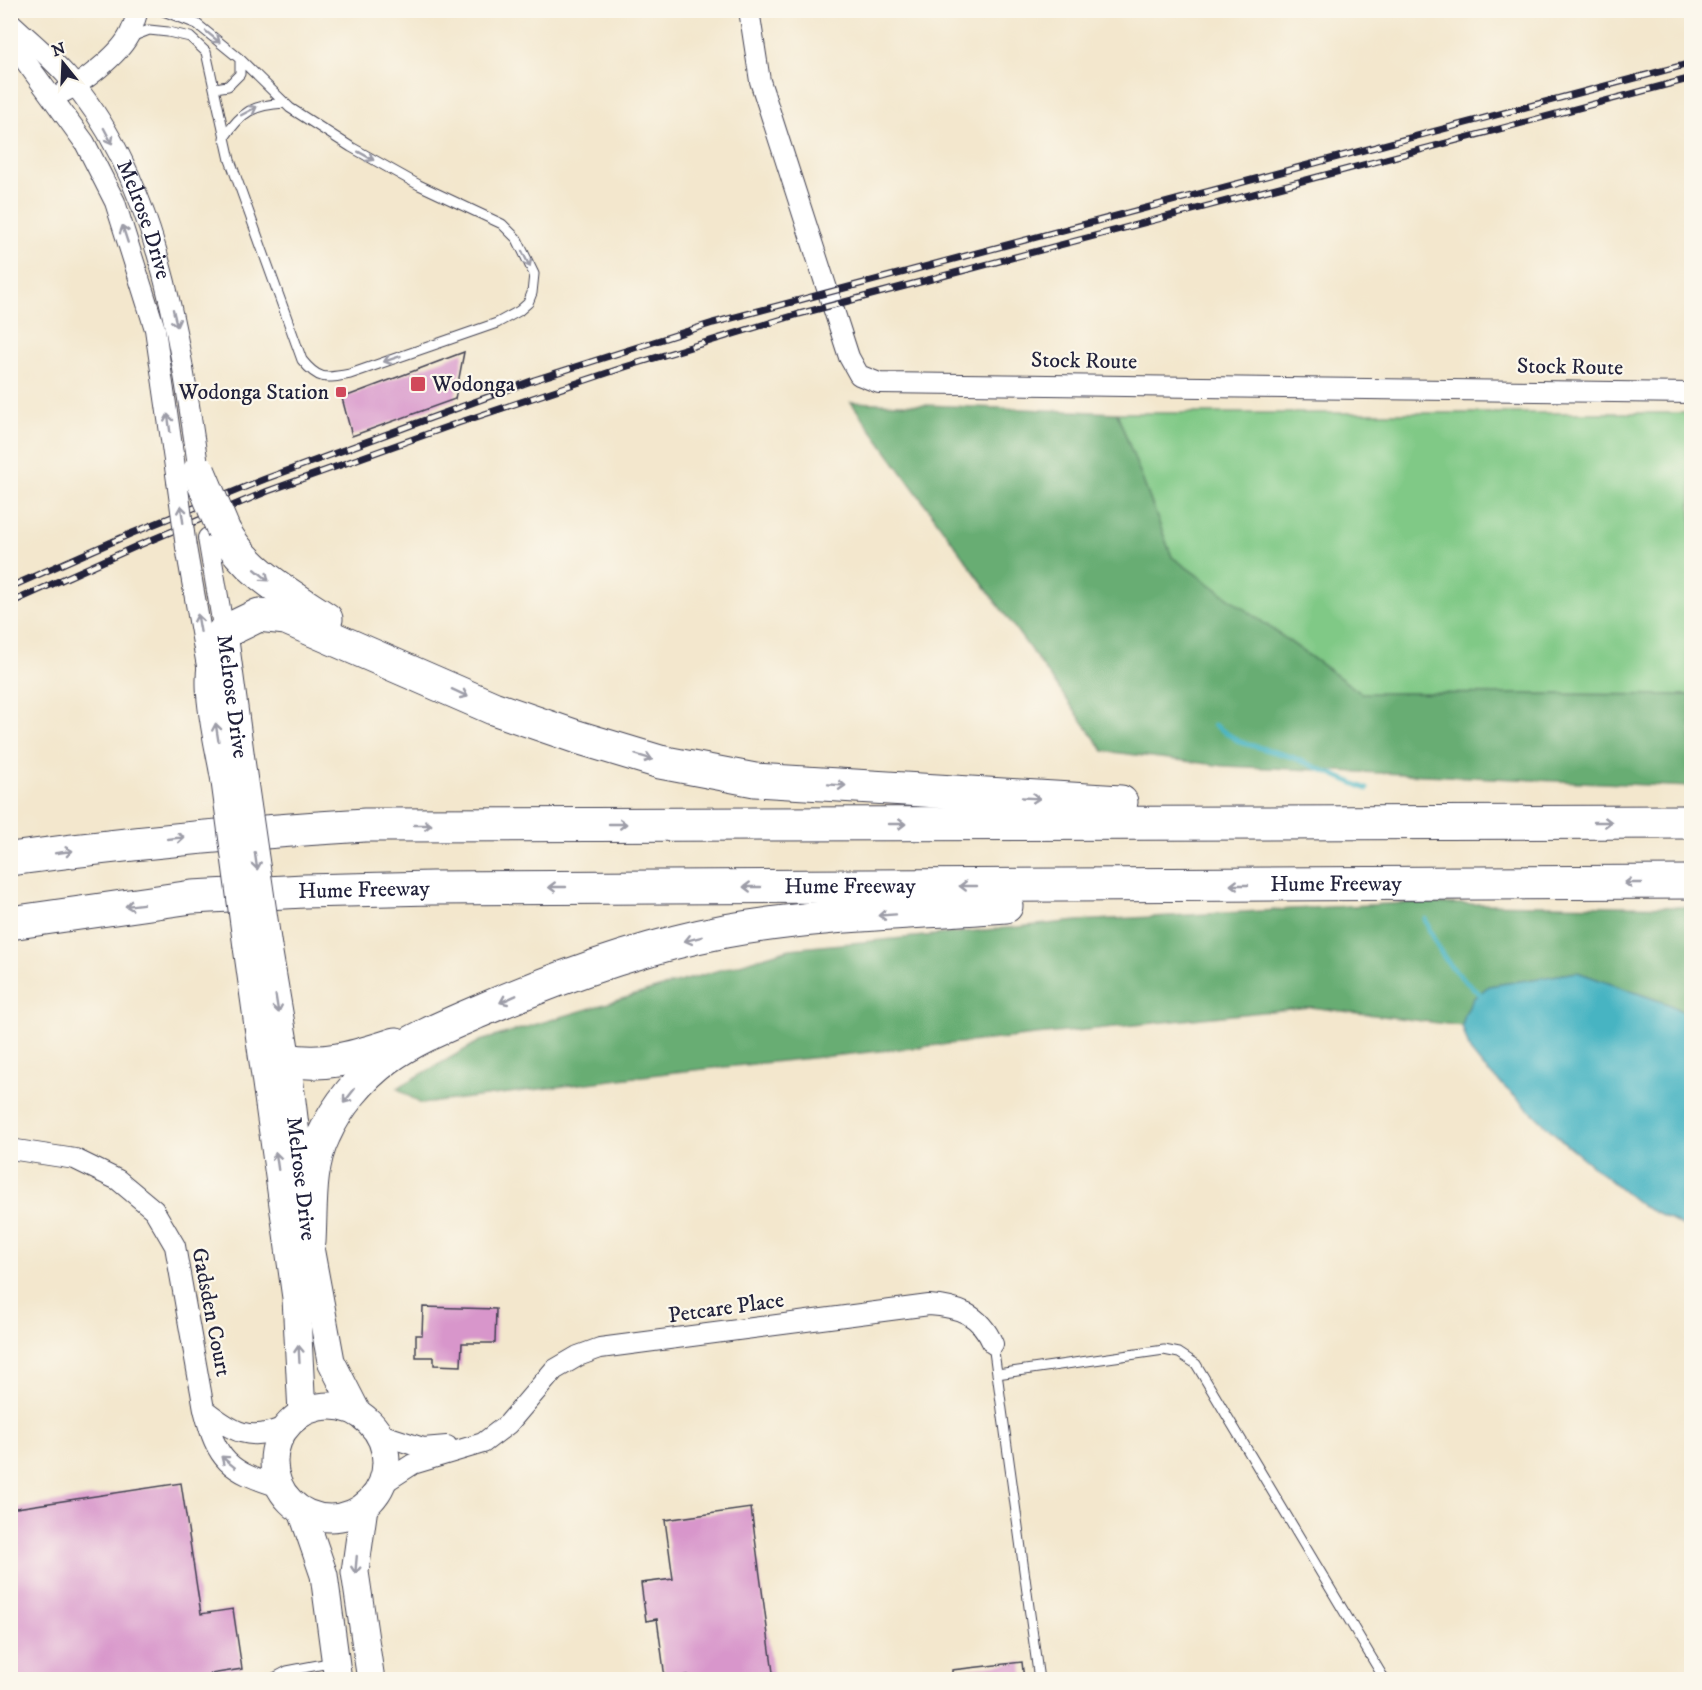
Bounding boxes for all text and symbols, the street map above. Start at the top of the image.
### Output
one-way arrow [205,30,221,43]
north arrow [33,33,93,93]
text: N [49,38,68,61]
one-way arrow [240,105,258,117]
one-way arrow [102,126,114,144]
one-way arrow [357,150,374,162]
street label: Melrose Drive [110,156,177,282]
one-way arrow [119,225,130,244]
one-way arrow [521,249,533,267]
one-way arrow [169,308,181,327]
street label: Stock Route [1031,347,1137,375]
street label: Stock Route [1517,353,1623,381]
one-way arrow [383,355,402,366]
place label: Wodonga [431,371,516,398]
marker: Wodonga [409,375,427,393]
place label: Wodonga Station [177,379,329,406]
marker: Wodonga Station [334,385,348,399]
one-way arrow [164,414,175,433]
one-way arrow [176,504,187,524]
one-way arrow [254,568,270,581]
one-way arrow [193,614,204,634]
street label: Melrose Drive [211,633,254,760]
one-way arrow [451,688,469,699]
one-way arrow [212,722,223,742]
one-way arrow [634,752,653,763]
one-way arrow [826,780,846,791]
one-way arrow [1021,792,1041,803]
one-way arrow [1592,816,1612,828]
one-way arrow [608,818,628,830]
one-way arrow [887,818,907,830]
one-way arrow [413,819,433,831]
one-way arrow [165,833,185,844]
one-way arrow [54,846,73,857]
one-way arrow [250,851,261,870]
street label: Hume Freeway [1270,870,1402,898]
street label: Hume Freeway [784,872,916,900]
street label: Hume Freeway [298,875,431,905]
one-way arrow [1624,877,1644,889]
one-way arrow [1229,879,1249,891]
one-way arrow [958,880,978,892]
one-way arrow [547,881,567,893]
one-way arrow [742,881,762,893]
one-way arrow [124,899,144,910]
one-way arrow [877,910,897,921]
one-way arrow [684,933,703,945]
one-way arrow [272,993,283,1013]
one-way arrow [500,994,518,1005]
one-way arrow [342,1088,355,1104]
street label: Melrose Drive [280,1115,322,1242]
one-way arrow [271,1151,282,1171]
street label: Gadsden Court [185,1245,237,1379]
street label: Petcare Place [666,1287,786,1329]
one-way arrow [293,1345,304,1365]
one-way arrow [220,1455,236,1468]
one-way arrow [350,1554,361,1574]

